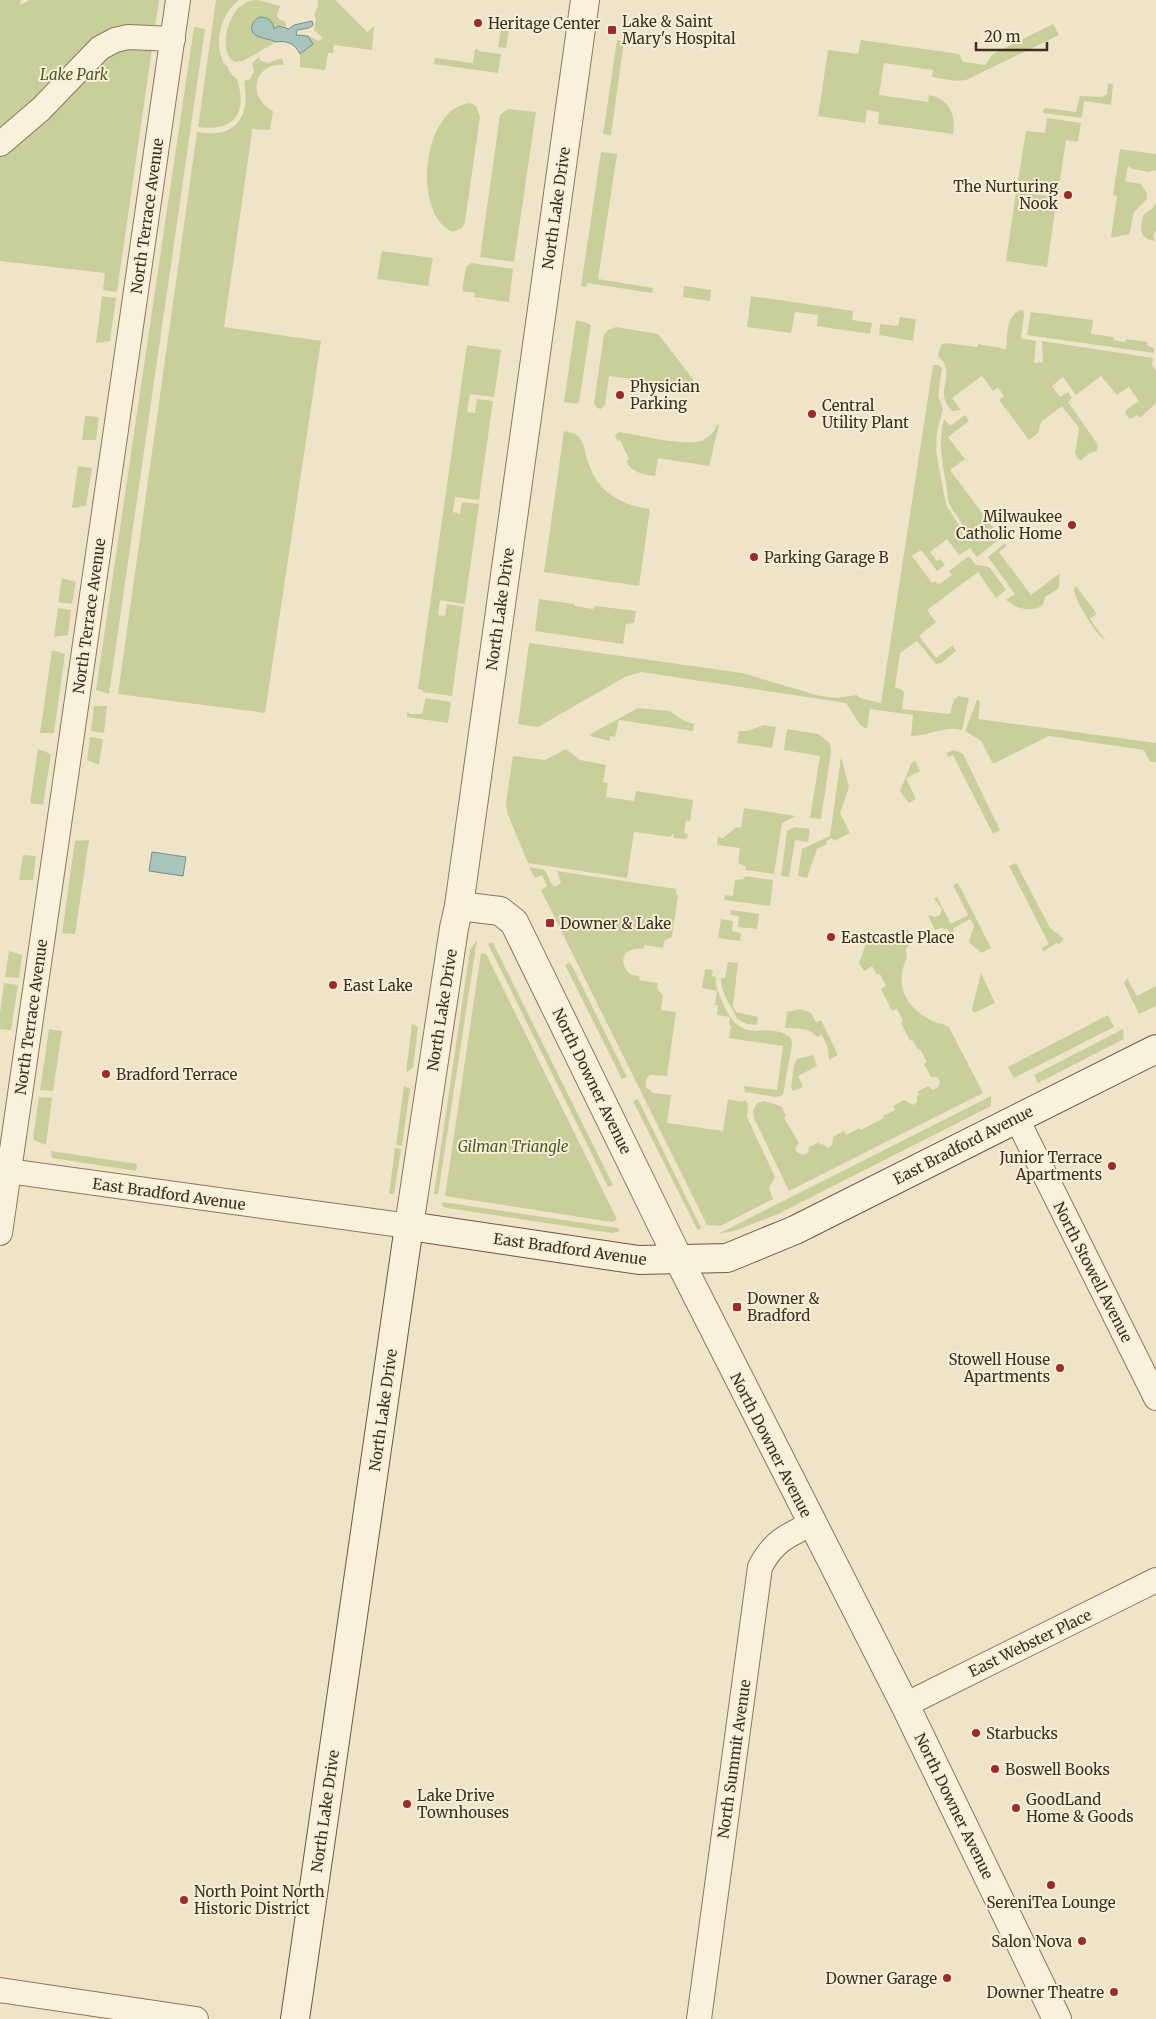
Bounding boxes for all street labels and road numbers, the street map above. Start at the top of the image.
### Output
street label: North Terrace Avenue [127,137,167,295]
street label: North Lake Drive [538,145,574,270]
street label: North Terrace Avenue [69,537,109,695]
street label: North Lake Drive [482,546,518,671]
street label: North Terrace Avenue [11,938,51,1096]
street label: North Lake Drive [423,947,461,1072]
street label: North Downer Avenue [548,1005,636,1157]
street label: East Bradford Avenue [890,1101,1036,1188]
street label: East Bradford Avenue [91,1174,247,1214]
street label: North Stowell Avenue [1049,1199,1137,1346]
street label: East Bradford Avenue [492,1229,648,1269]
street label: North Lake Drive [365,1347,401,1472]
street label: North Downer Avenue [726,1369,816,1521]
street label: East Webster Place [965,1605,1095,1681]
street label: North Summit Avenue [713,1678,755,1840]
street label: North Downer Avenue [910,1730,998,1882]
street label: North Lake Drive [307,1748,343,1873]

